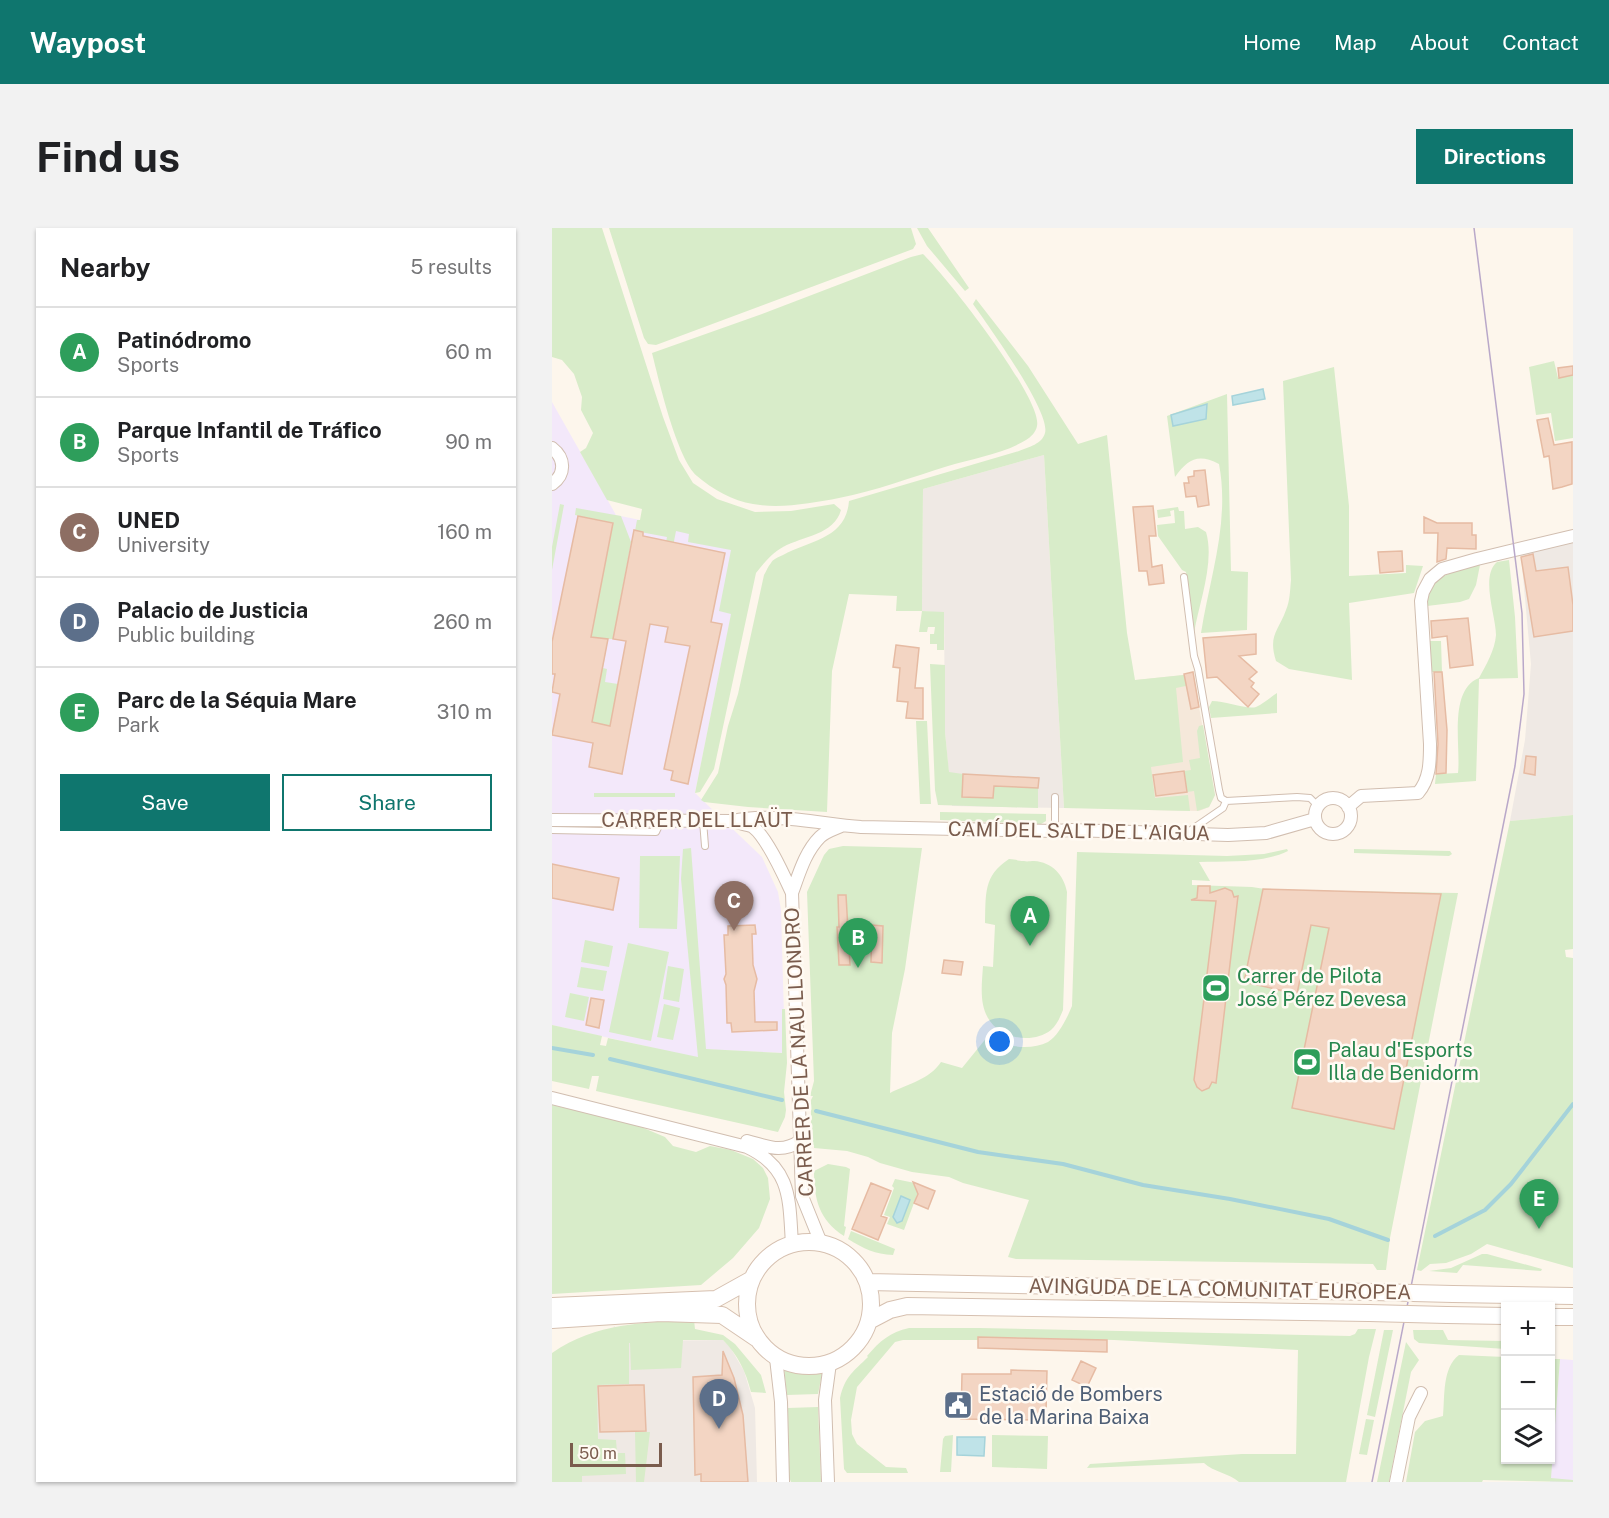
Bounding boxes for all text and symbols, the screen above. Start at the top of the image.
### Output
text: Waypost [30,26,146,59]
text: Home [1243,30,1301,55]
text: Map [1334,30,1377,55]
text: About [1410,30,1469,55]
text: Contact [1502,30,1579,55]
button: Directions [1416,129,1573,184]
text: Find us [36,132,180,181]
text: Nearby [60,252,150,283]
text: 5 results [410,255,492,279]
text: Patinódromo [117,327,251,353]
text: A [72,340,87,364]
text: 60 m [445,340,492,364]
text: Sports [117,353,179,377]
text: Parque Infantil de Tráfico [117,417,382,443]
text: B [73,430,86,454]
text: 90 m [445,430,492,454]
text: Sports [117,443,179,467]
text: UNED [117,507,180,533]
text: C [72,520,87,544]
text: 160 m [437,520,492,544]
text: University [117,533,210,557]
text: Palacio de Justicia [117,597,308,623]
text: D [72,610,87,634]
text: 260 m [433,610,492,634]
text: Public building [117,623,255,647]
text: Parc de la Séquia Mare [117,687,357,713]
text: E [73,700,86,724]
text: 310 m [437,700,492,724]
text: Park [117,713,160,737]
button: Save [60,774,270,831]
button: Share [282,774,492,831]
street label: CARRER DEL LLAÜT [601,807,793,832]
street label: CAMÍ DEL SALT DE L'AIGUA [948,816,1210,845]
pin: C [714,882,753,931]
pin: A [1010,896,1050,946]
street label: CARRER DE LA NAU LLONDRO [779,907,819,1197]
pin: B [838,918,878,968]
place label: Carrer de Pilota José Pérez Devesa [1237,964,1407,1011]
sports icon: Carrer de Pilota José Pérez Devesa [1200,972,1232,1004]
your location [985,1027,1014,1056]
place label: Palau d'Esports Illa de Benidorm [1328,1038,1479,1085]
sports icon: Palau d'Esports Illa de Benidorm [1291,1046,1323,1078]
pin: E [1520,1180,1558,1229]
street label: AVINGUDA DE LA COMUNITAT EUROPEA [1028,1274,1412,1304]
map controls [1501,1302,1555,1464]
button: + [1501,1302,1555,1356]
button: − [1501,1356,1555,1410]
pin: D [700,1380,738,1429]
place label: Estació de Bombers de la Marina Baixa [979,1382,1163,1429]
public building icon: Estació de Bombers de la Marina Baixa [942,1389,974,1421]
button: layers [1501,1410,1555,1464]
scale bar [570,1440,662,1468]
text: 50 m [579,1444,617,1463]

